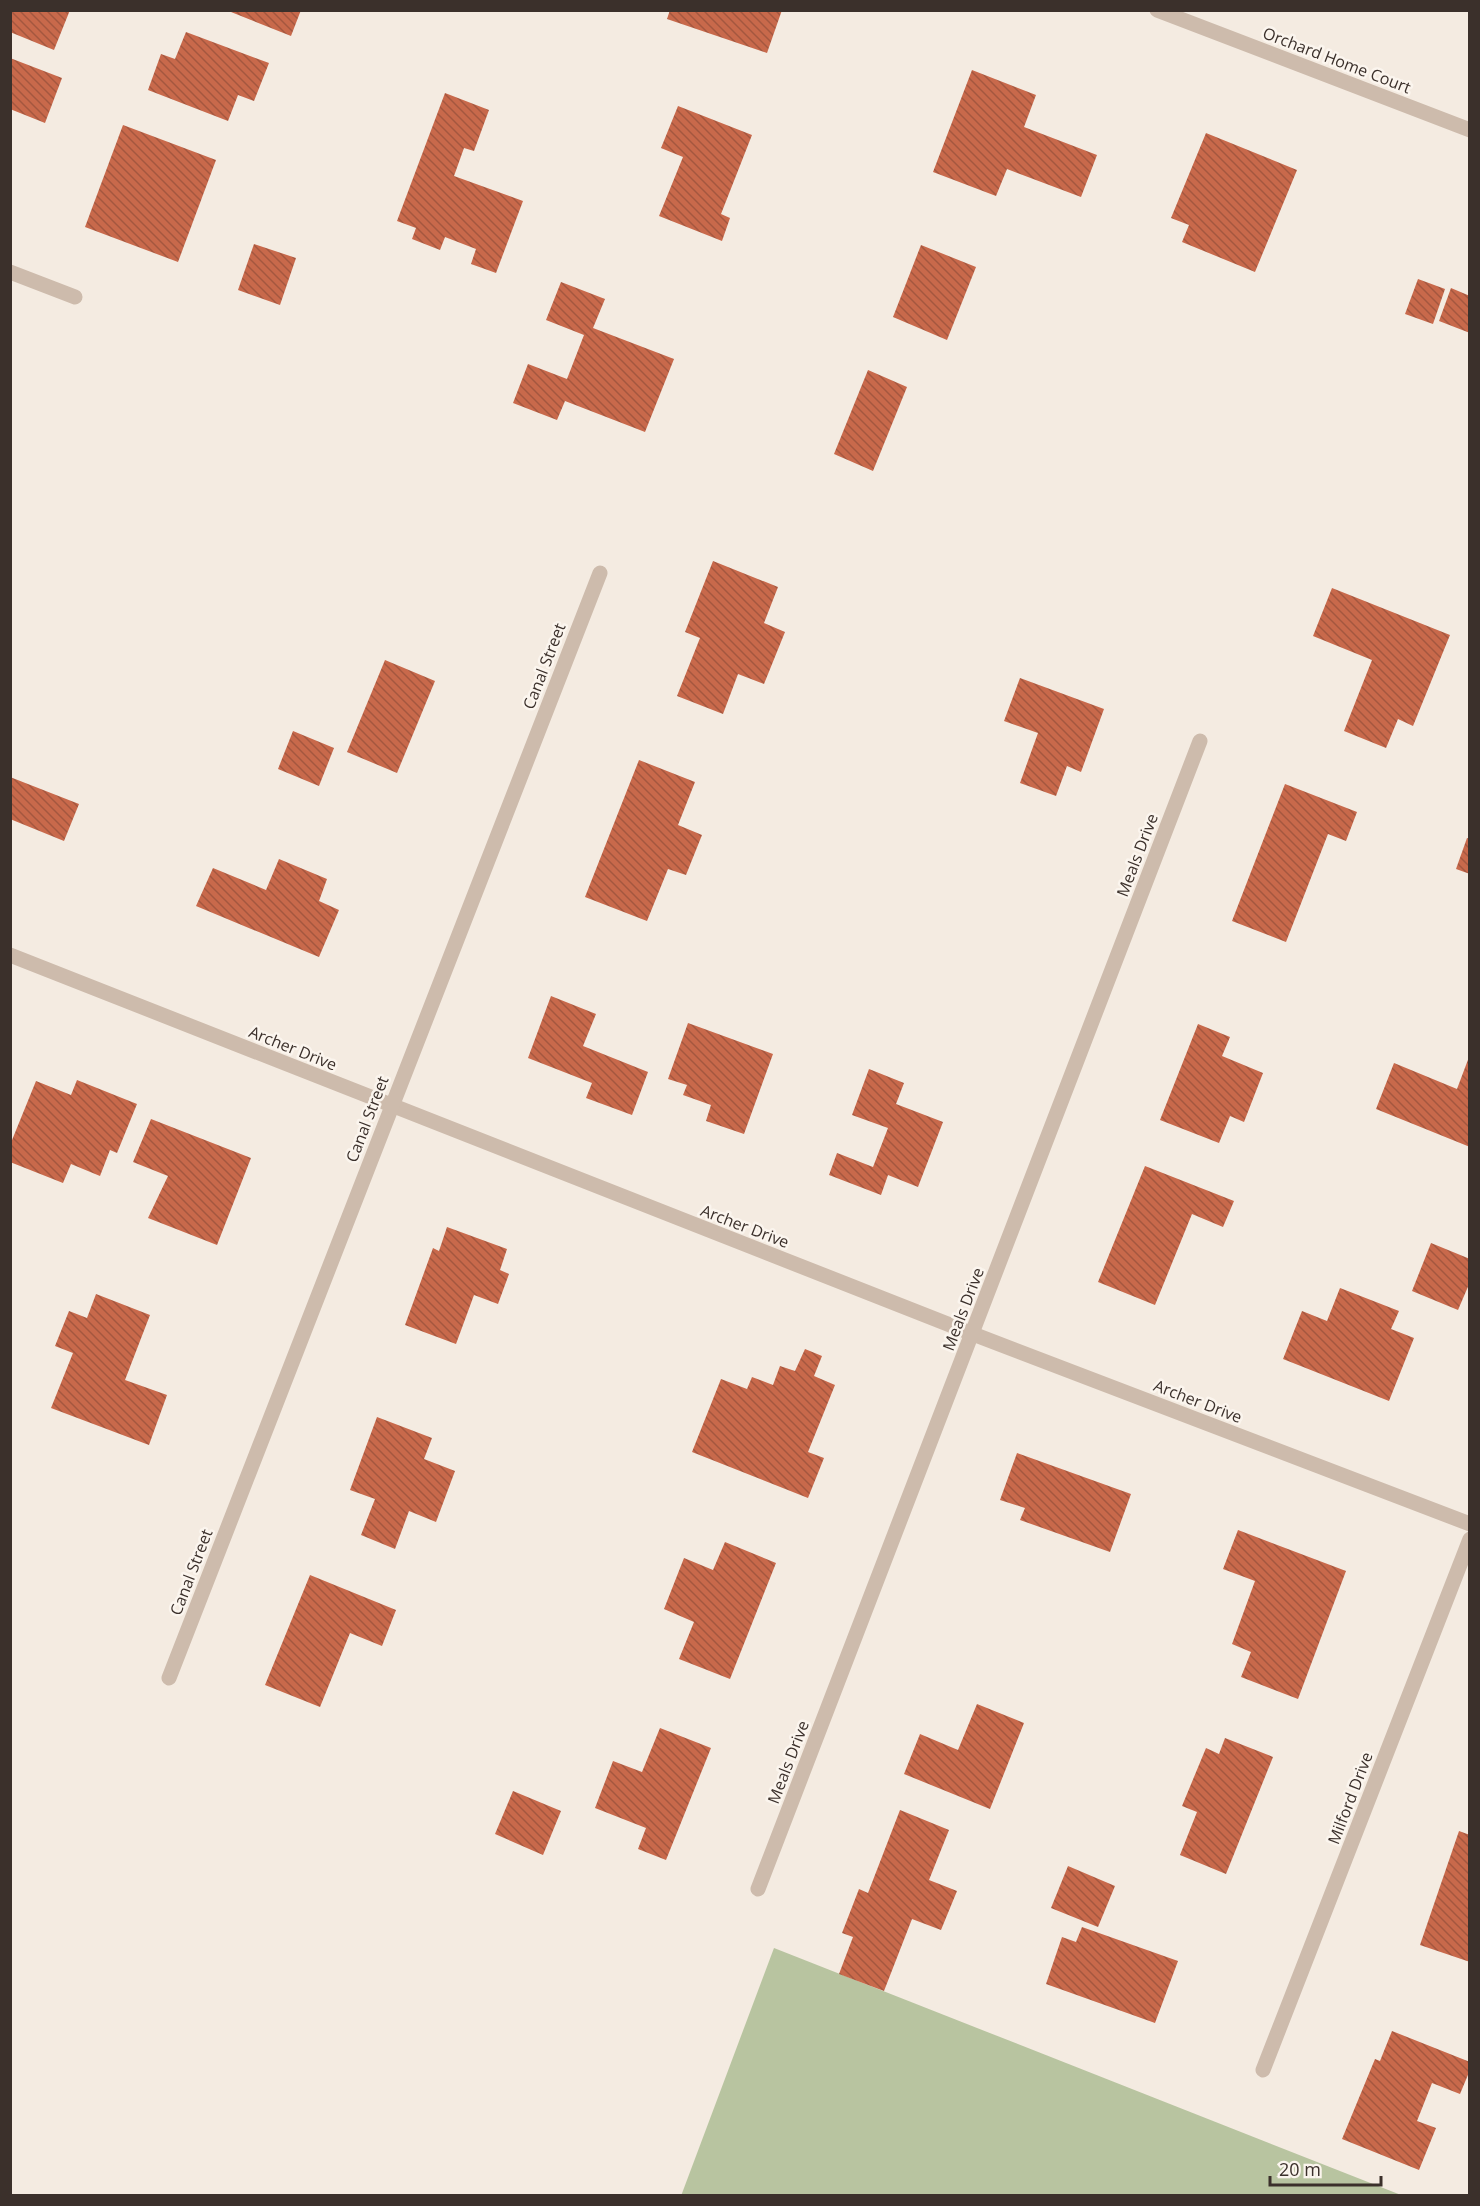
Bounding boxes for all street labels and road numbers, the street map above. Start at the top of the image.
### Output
street label: Orchard Home Court [1260,22,1414,99]
street label: Canal Street [518,620,571,712]
street label: Meals Drive [1111,810,1163,900]
street label: Archer Drive [246,1020,340,1076]
street label: Canal Street [341,1073,394,1165]
street label: Archer Drive [698,1199,792,1253]
street label: Meals Drive [937,1264,989,1354]
street label: Archer Drive [1151,1374,1245,1428]
street label: Canal Street [165,1526,218,1618]
street label: Meals Drive [762,1717,814,1807]
street label: Milford Drive [1322,1749,1378,1847]

